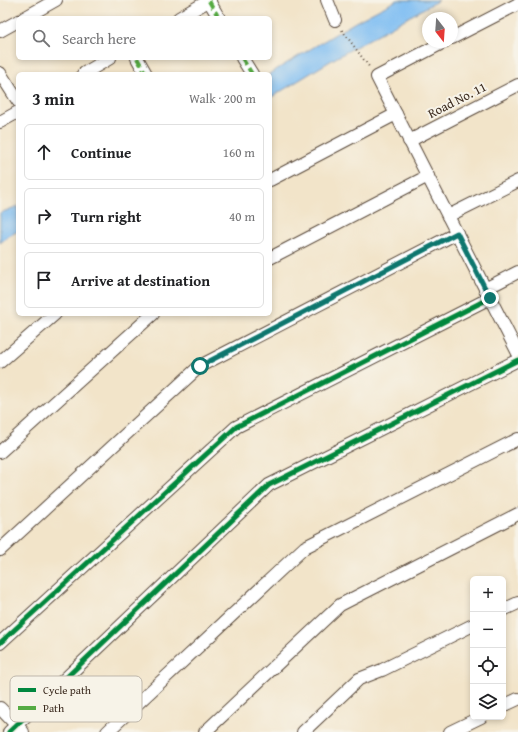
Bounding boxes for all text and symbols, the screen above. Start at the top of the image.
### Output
north arrow [422,12,458,48]
search box [16,16,272,60]
icon: search [30,27,52,49]
text: Search here [62,28,136,49]
street label: Road No. 11 [424,77,490,123]
text: 3 min [32,86,74,111]
text: Walk · 200 m [189,89,256,108]
icon: ahead [33,141,55,163]
text: Continue [71,142,132,163]
text: 160 m [223,143,255,162]
icon: right [33,205,55,227]
text: Turn right [71,206,142,227]
text: 40 m [229,207,255,226]
icon: arrive [33,269,55,291]
text: Arrive at destination [71,270,210,291]
route end [481,289,499,307]
route start [191,357,209,375]
map controls [470,576,506,720]
button: + [470,576,506,612]
button: − [470,612,506,648]
button: locate [470,648,506,684]
legend [10,676,142,722]
text: Cycle path [43,682,92,698]
button: layers [470,684,506,720]
text: Path [43,700,65,716]

